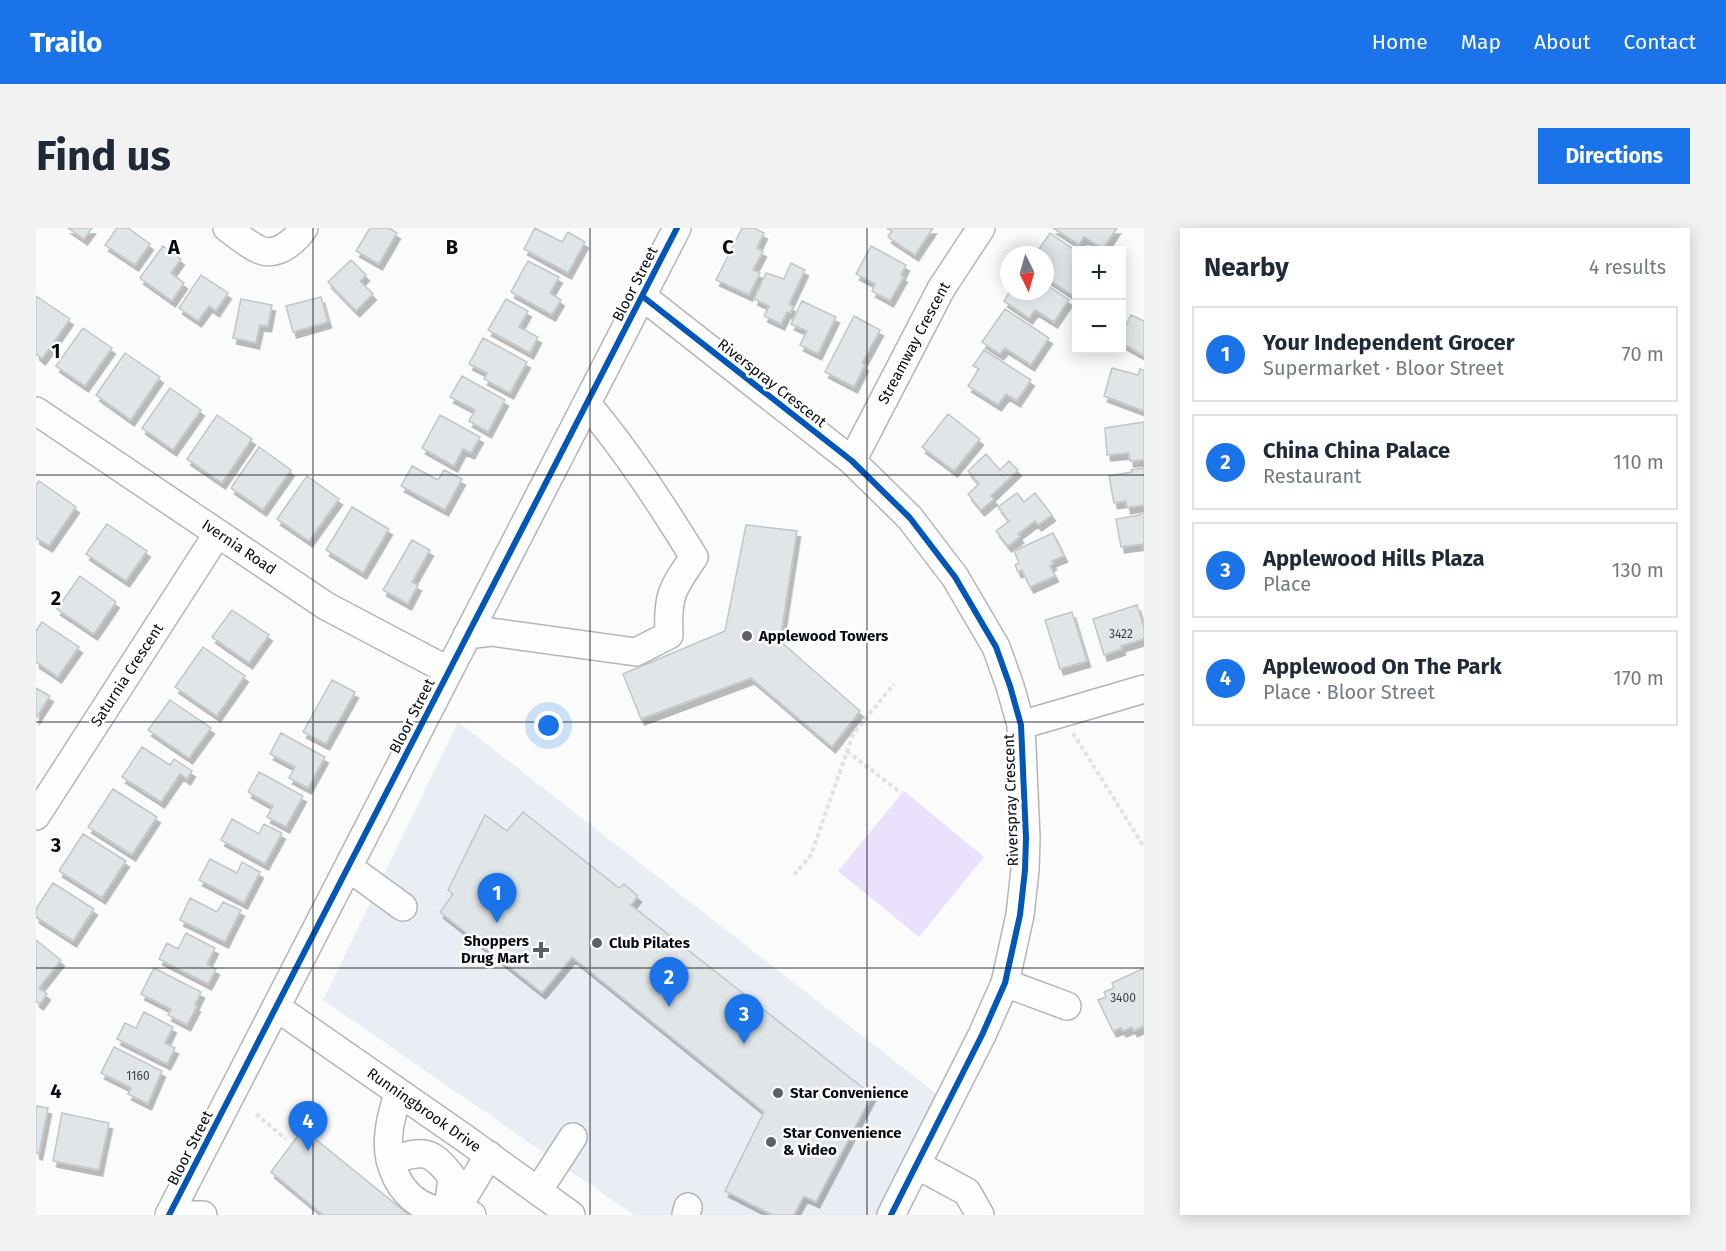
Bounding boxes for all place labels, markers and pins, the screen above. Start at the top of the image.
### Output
place label: Applewood Towers [758,627,888,645]
marker: Applewood Towers [740,629,754,643]
pin: 1 [478,874,516,923]
place label: Shoppers Drug Mart [461,932,529,967]
place label: Club Pilates [609,934,690,952]
marker: Club Pilates [590,936,604,950]
marker: Shoppers Drug Mart [534,943,548,957]
pin: 2 [650,958,688,1007]
pin: 3 [724,994,764,1044]
place label: Star Convenience [790,1084,908,1102]
marker: Star Convenience [771,1086,785,1100]
pin: 4 [288,1102,328,1151]
place label: Star Convenience & Video [783,1124,901,1159]
marker: Star Convenience & Video [764,1135,778,1149]

